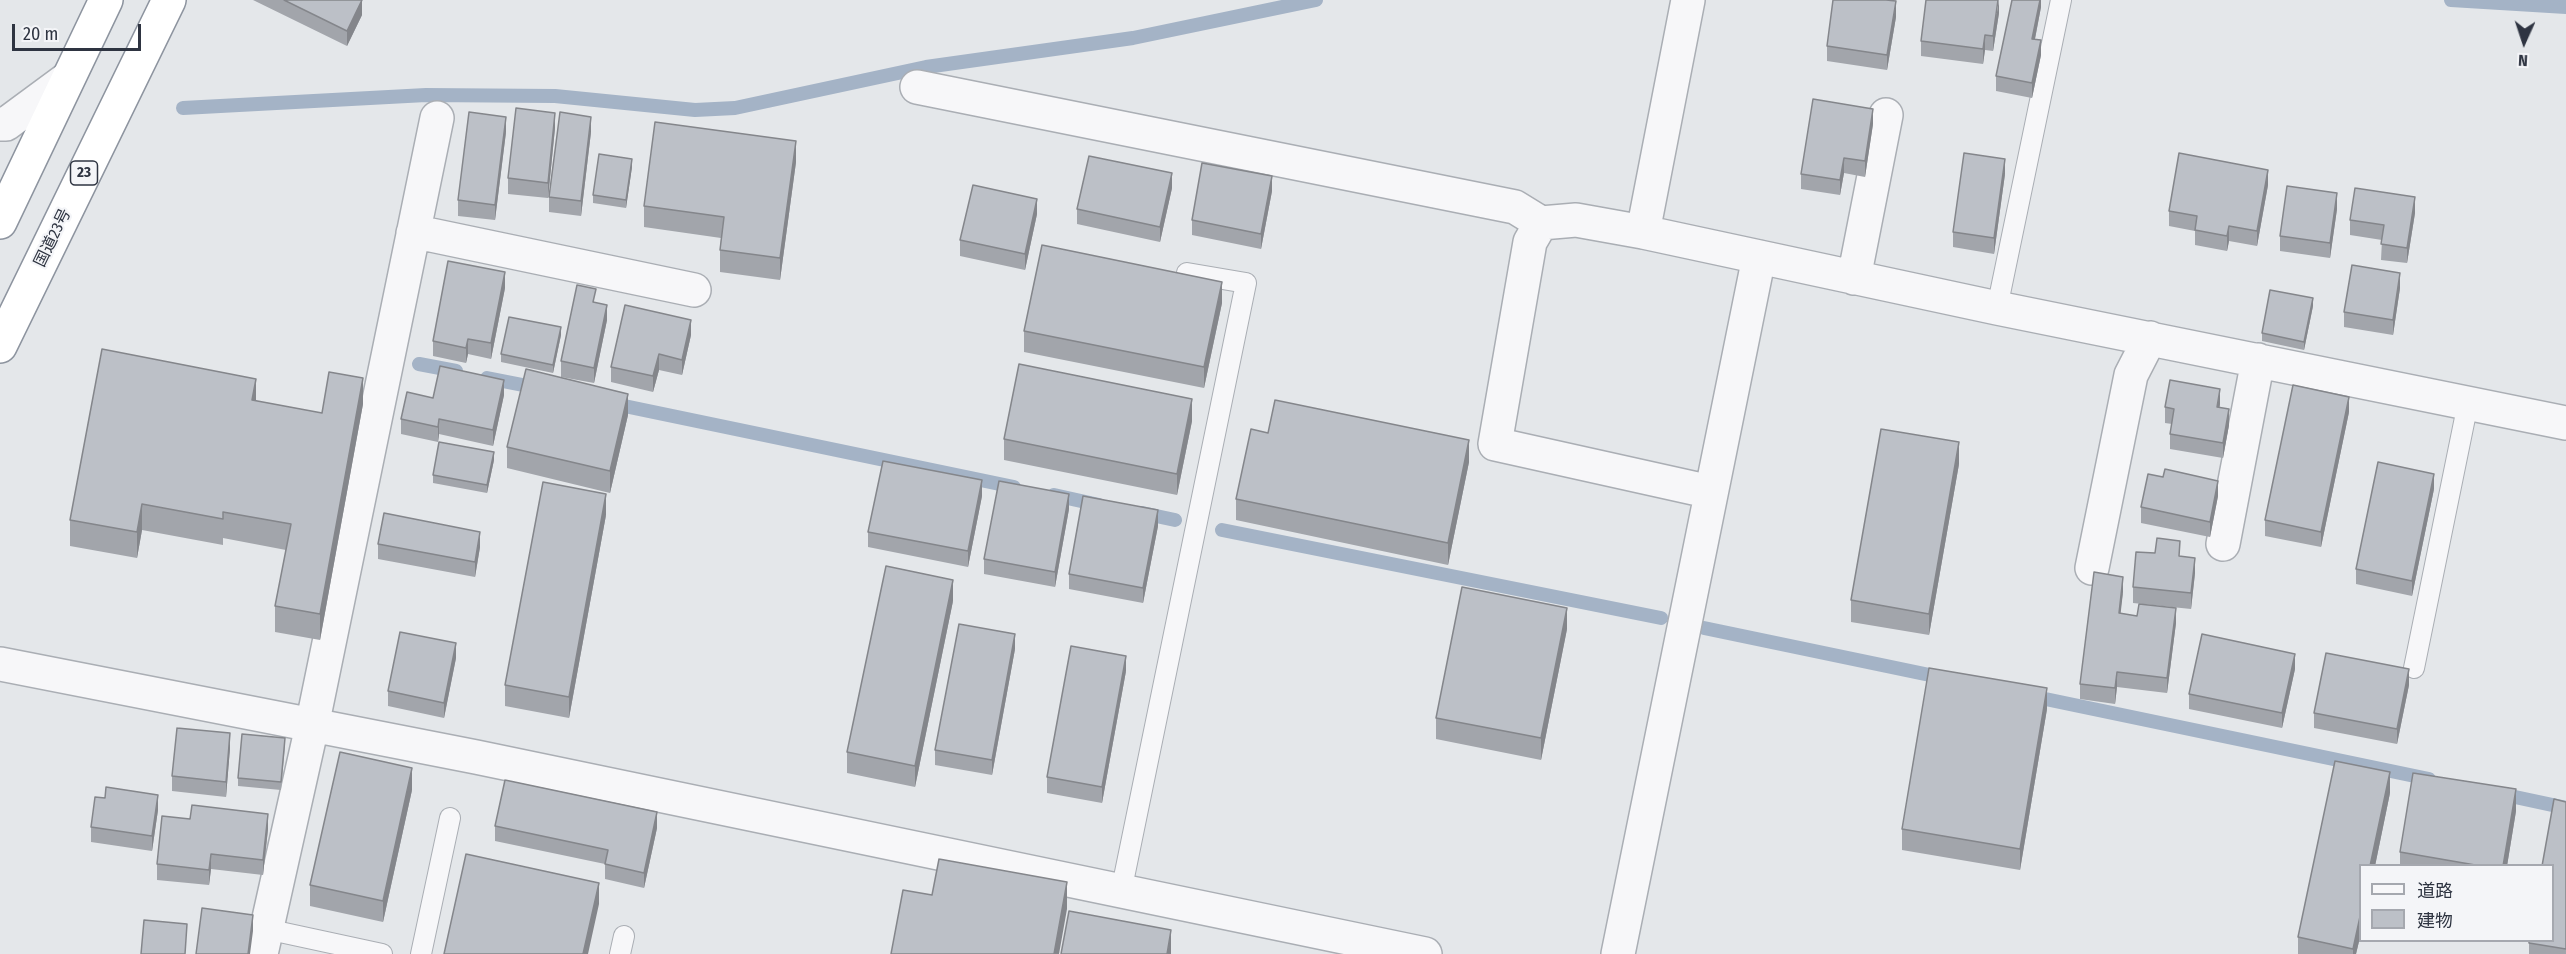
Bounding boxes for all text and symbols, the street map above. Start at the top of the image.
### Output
scale bar [15,12,144,50]
north arrow [2494,12,2554,72]
text: 20 m [23,23,58,45]
text: N [2518,51,2528,70]
road number: 23 [70,161,98,185]
street label: 国道23号 [31,206,75,270]
legend [2359,864,2554,942]
text: 道路 [2417,880,2453,902]
text: 建物 [2417,910,2453,932]

